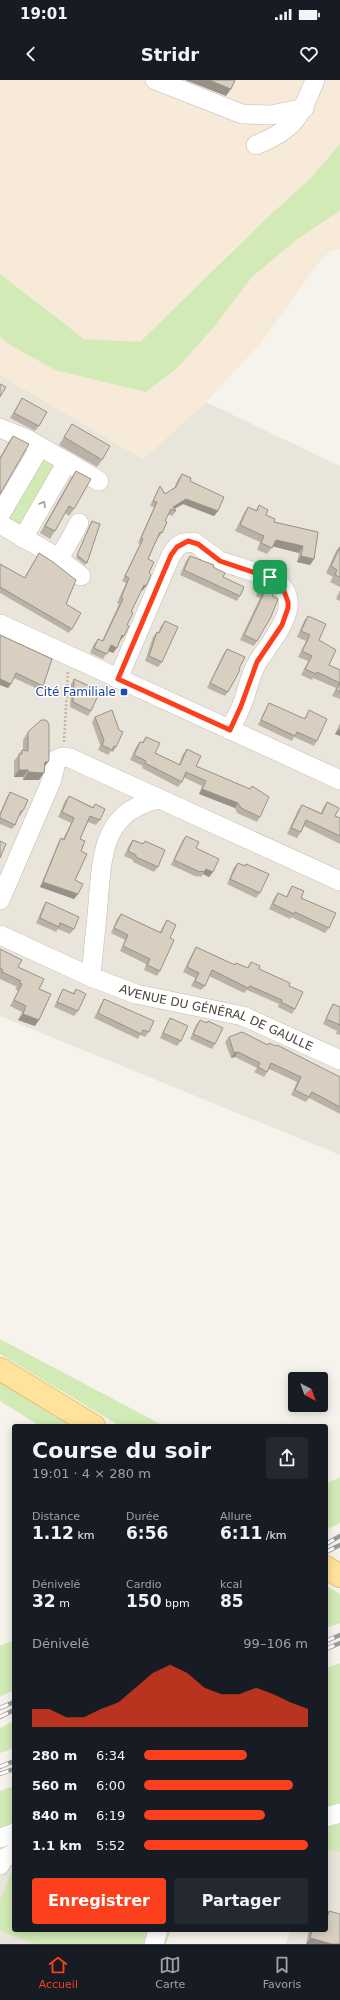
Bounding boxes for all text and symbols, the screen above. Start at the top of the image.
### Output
text: 19:01 [20,5,68,23]
icon: back [20,43,42,65]
icon: heart [298,43,320,65]
text: Stridr [141,44,199,65]
one-way arrow [38,501,45,508]
pin [253,560,287,594]
icon: arrive [259,566,281,588]
place label: Cité Familiale [35,685,116,699]
marker: Cité Familiale [119,687,129,697]
street label: AVENUE DU GÉNÉRAL DE GAULLE [117,981,315,1054]
north arrow [288,1372,328,1412]
map controls [288,1372,328,1412]
button: share [266,1437,308,1479]
text: Course du soir [32,1438,211,1463]
text: 19:01 · 4 × 280 m [32,1466,151,1481]
text: Distance [32,1510,80,1523]
text: Durée [126,1510,159,1523]
text: Allure [220,1510,252,1523]
text: 1.12 [32,1523,74,1543]
text: 6:56 [126,1523,168,1543]
text: 6:11 [220,1523,262,1543]
text: km [74,1529,95,1542]
text: /km [262,1529,287,1542]
text: Dénivelé [32,1578,80,1591]
text: Cardio [126,1578,162,1591]
text: kcal [220,1578,242,1591]
text: 32 [32,1591,56,1611]
text: 150 [126,1591,162,1611]
text: 85 [220,1591,244,1611]
text: m [56,1597,70,1610]
text: bpm [162,1597,190,1610]
text: Dénivelé [32,1636,89,1651]
text: 99–106 m [243,1636,308,1651]
text: 280 m [32,1748,77,1763]
text: 6:34 [96,1748,125,1763]
text: 560 m [32,1778,77,1793]
text: 6:00 [96,1778,125,1793]
text: 840 m [32,1808,77,1823]
text: 6:19 [96,1808,125,1823]
text: 1.1 km [32,1838,82,1853]
text: 5:52 [96,1838,125,1853]
button: Enregistrer [32,1878,166,1924]
button: Partager [174,1878,308,1924]
tab: Accueil [39,1954,78,1991]
tab: Carte [155,1954,185,1991]
tab: Favoris [263,1954,301,1991]

